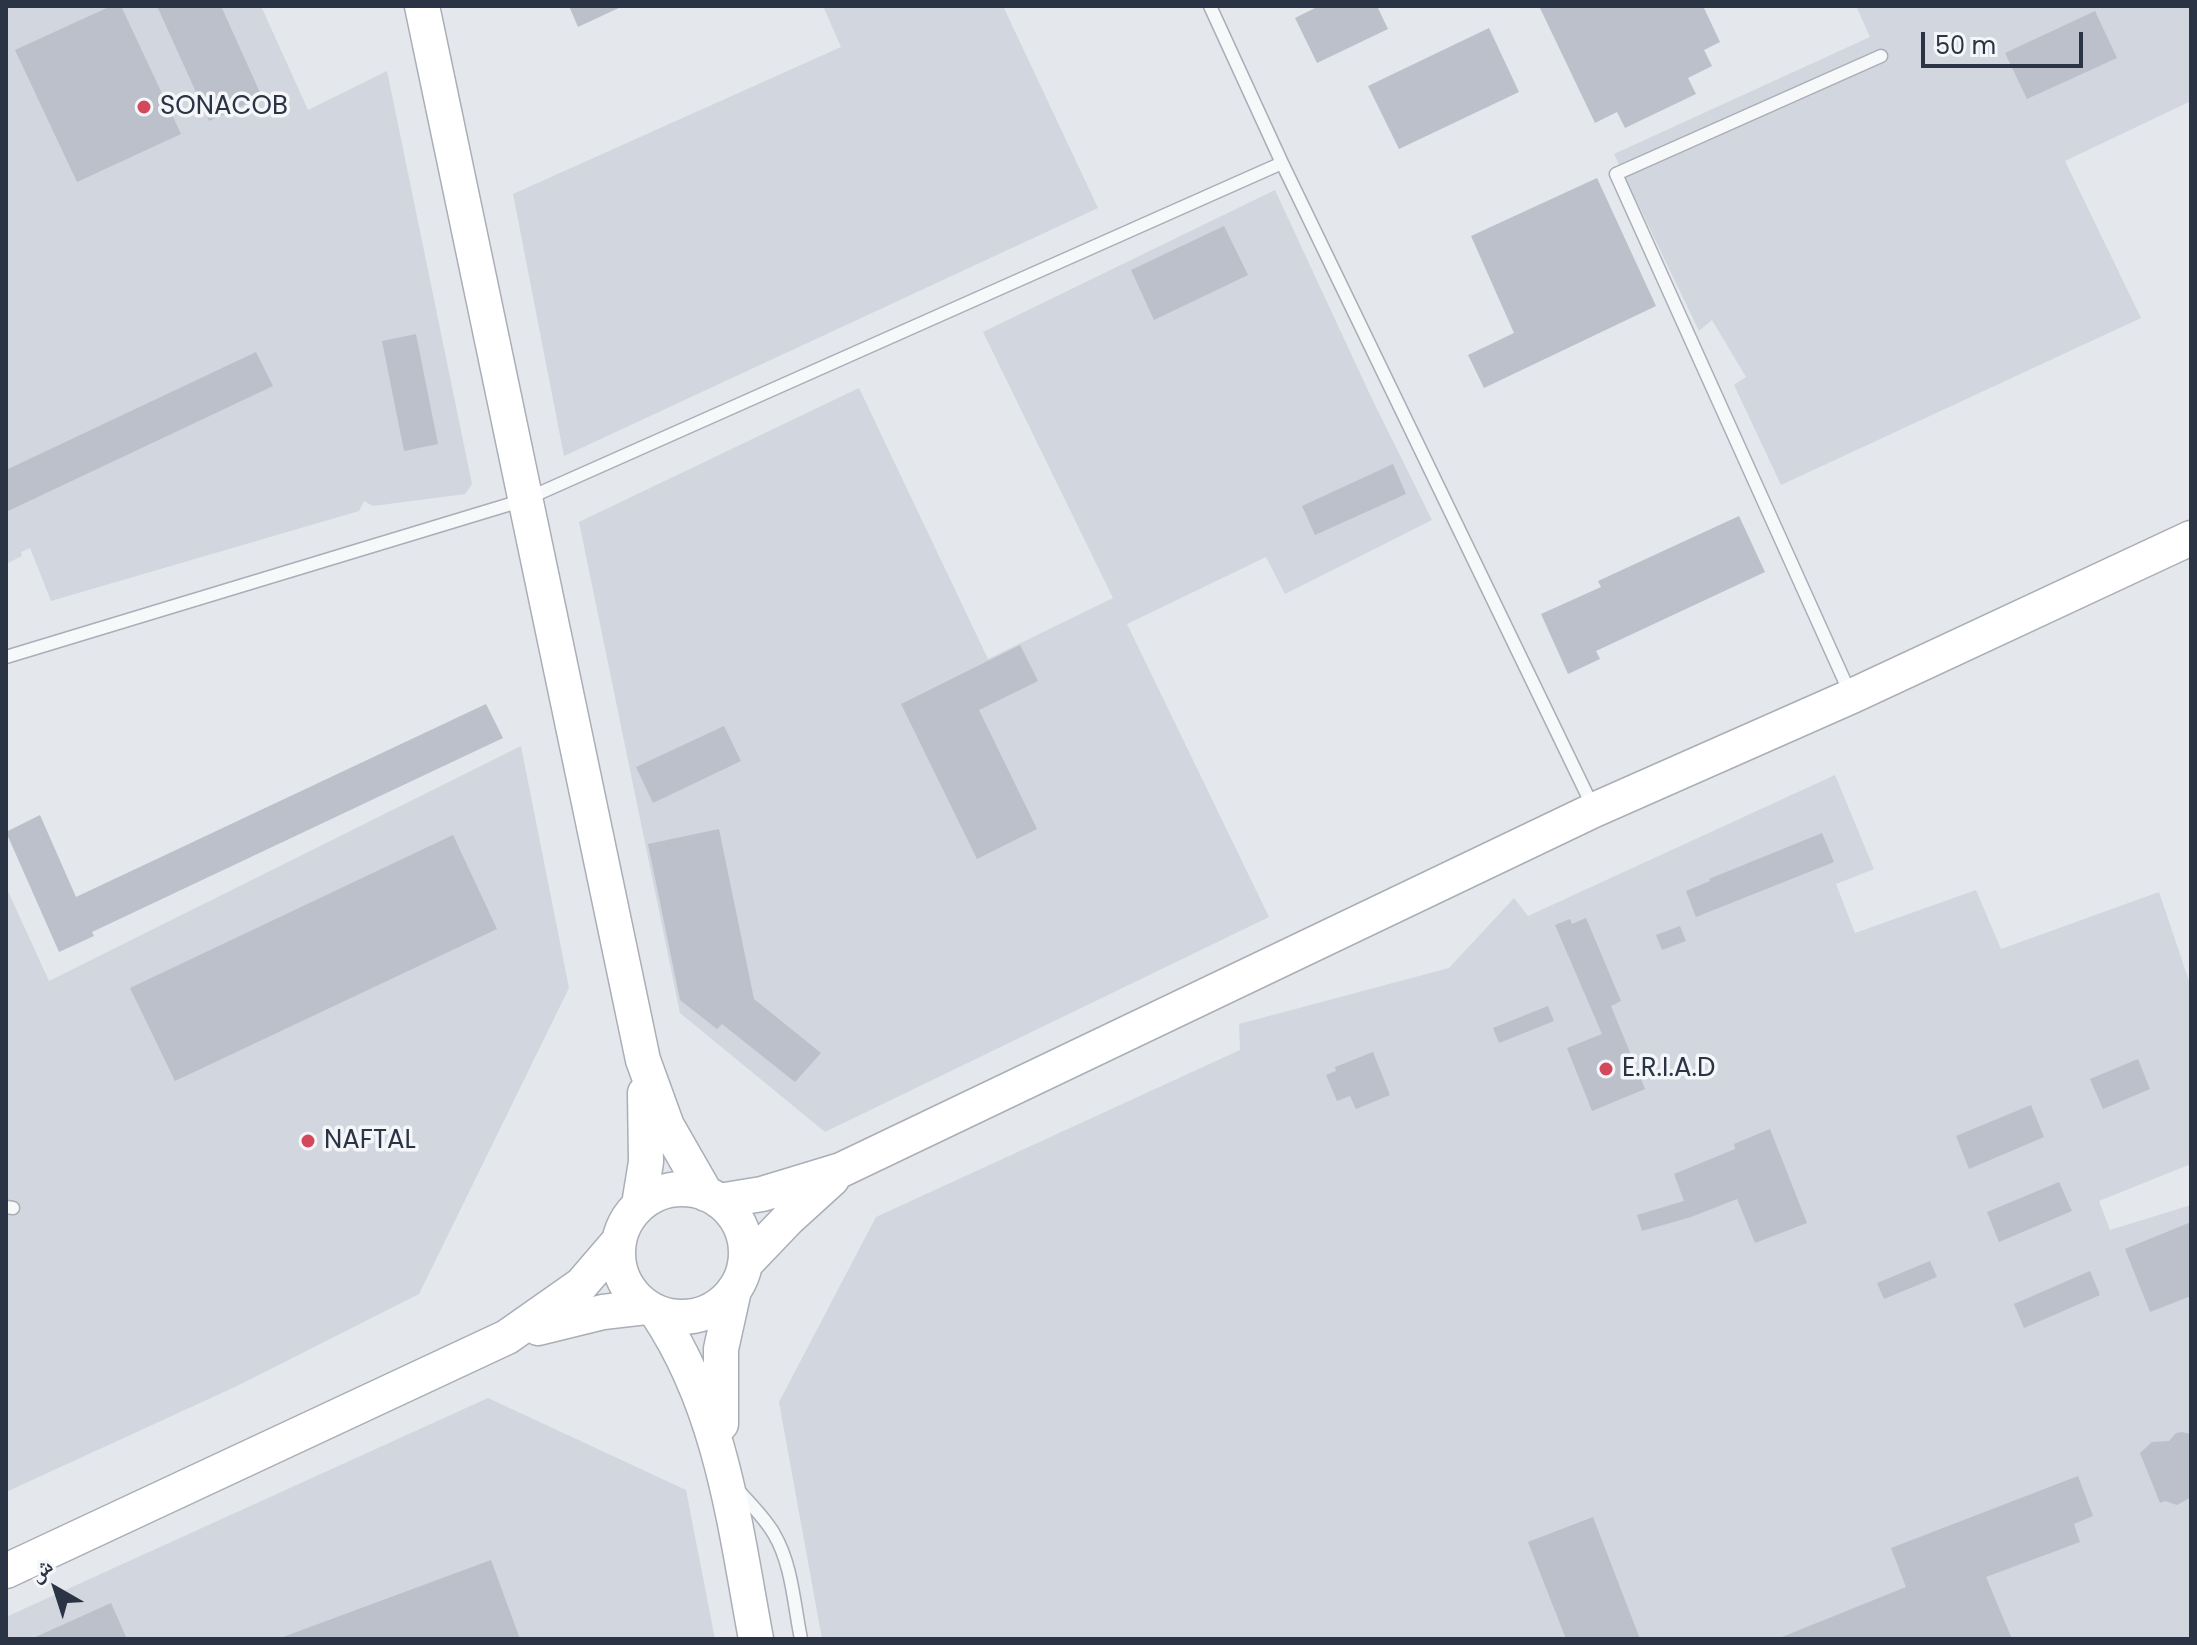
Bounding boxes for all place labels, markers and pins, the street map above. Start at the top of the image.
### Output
place label: SONACOB [160,91,288,123]
marker: SONACOB [135,98,153,116]
place label: E.R.I.A.D [1622,1053,1715,1085]
marker: E.R.I.A.D [1597,1060,1615,1078]
place label: NAFTAL [324,1125,416,1157]
marker: NAFTAL [299,1132,317,1150]

